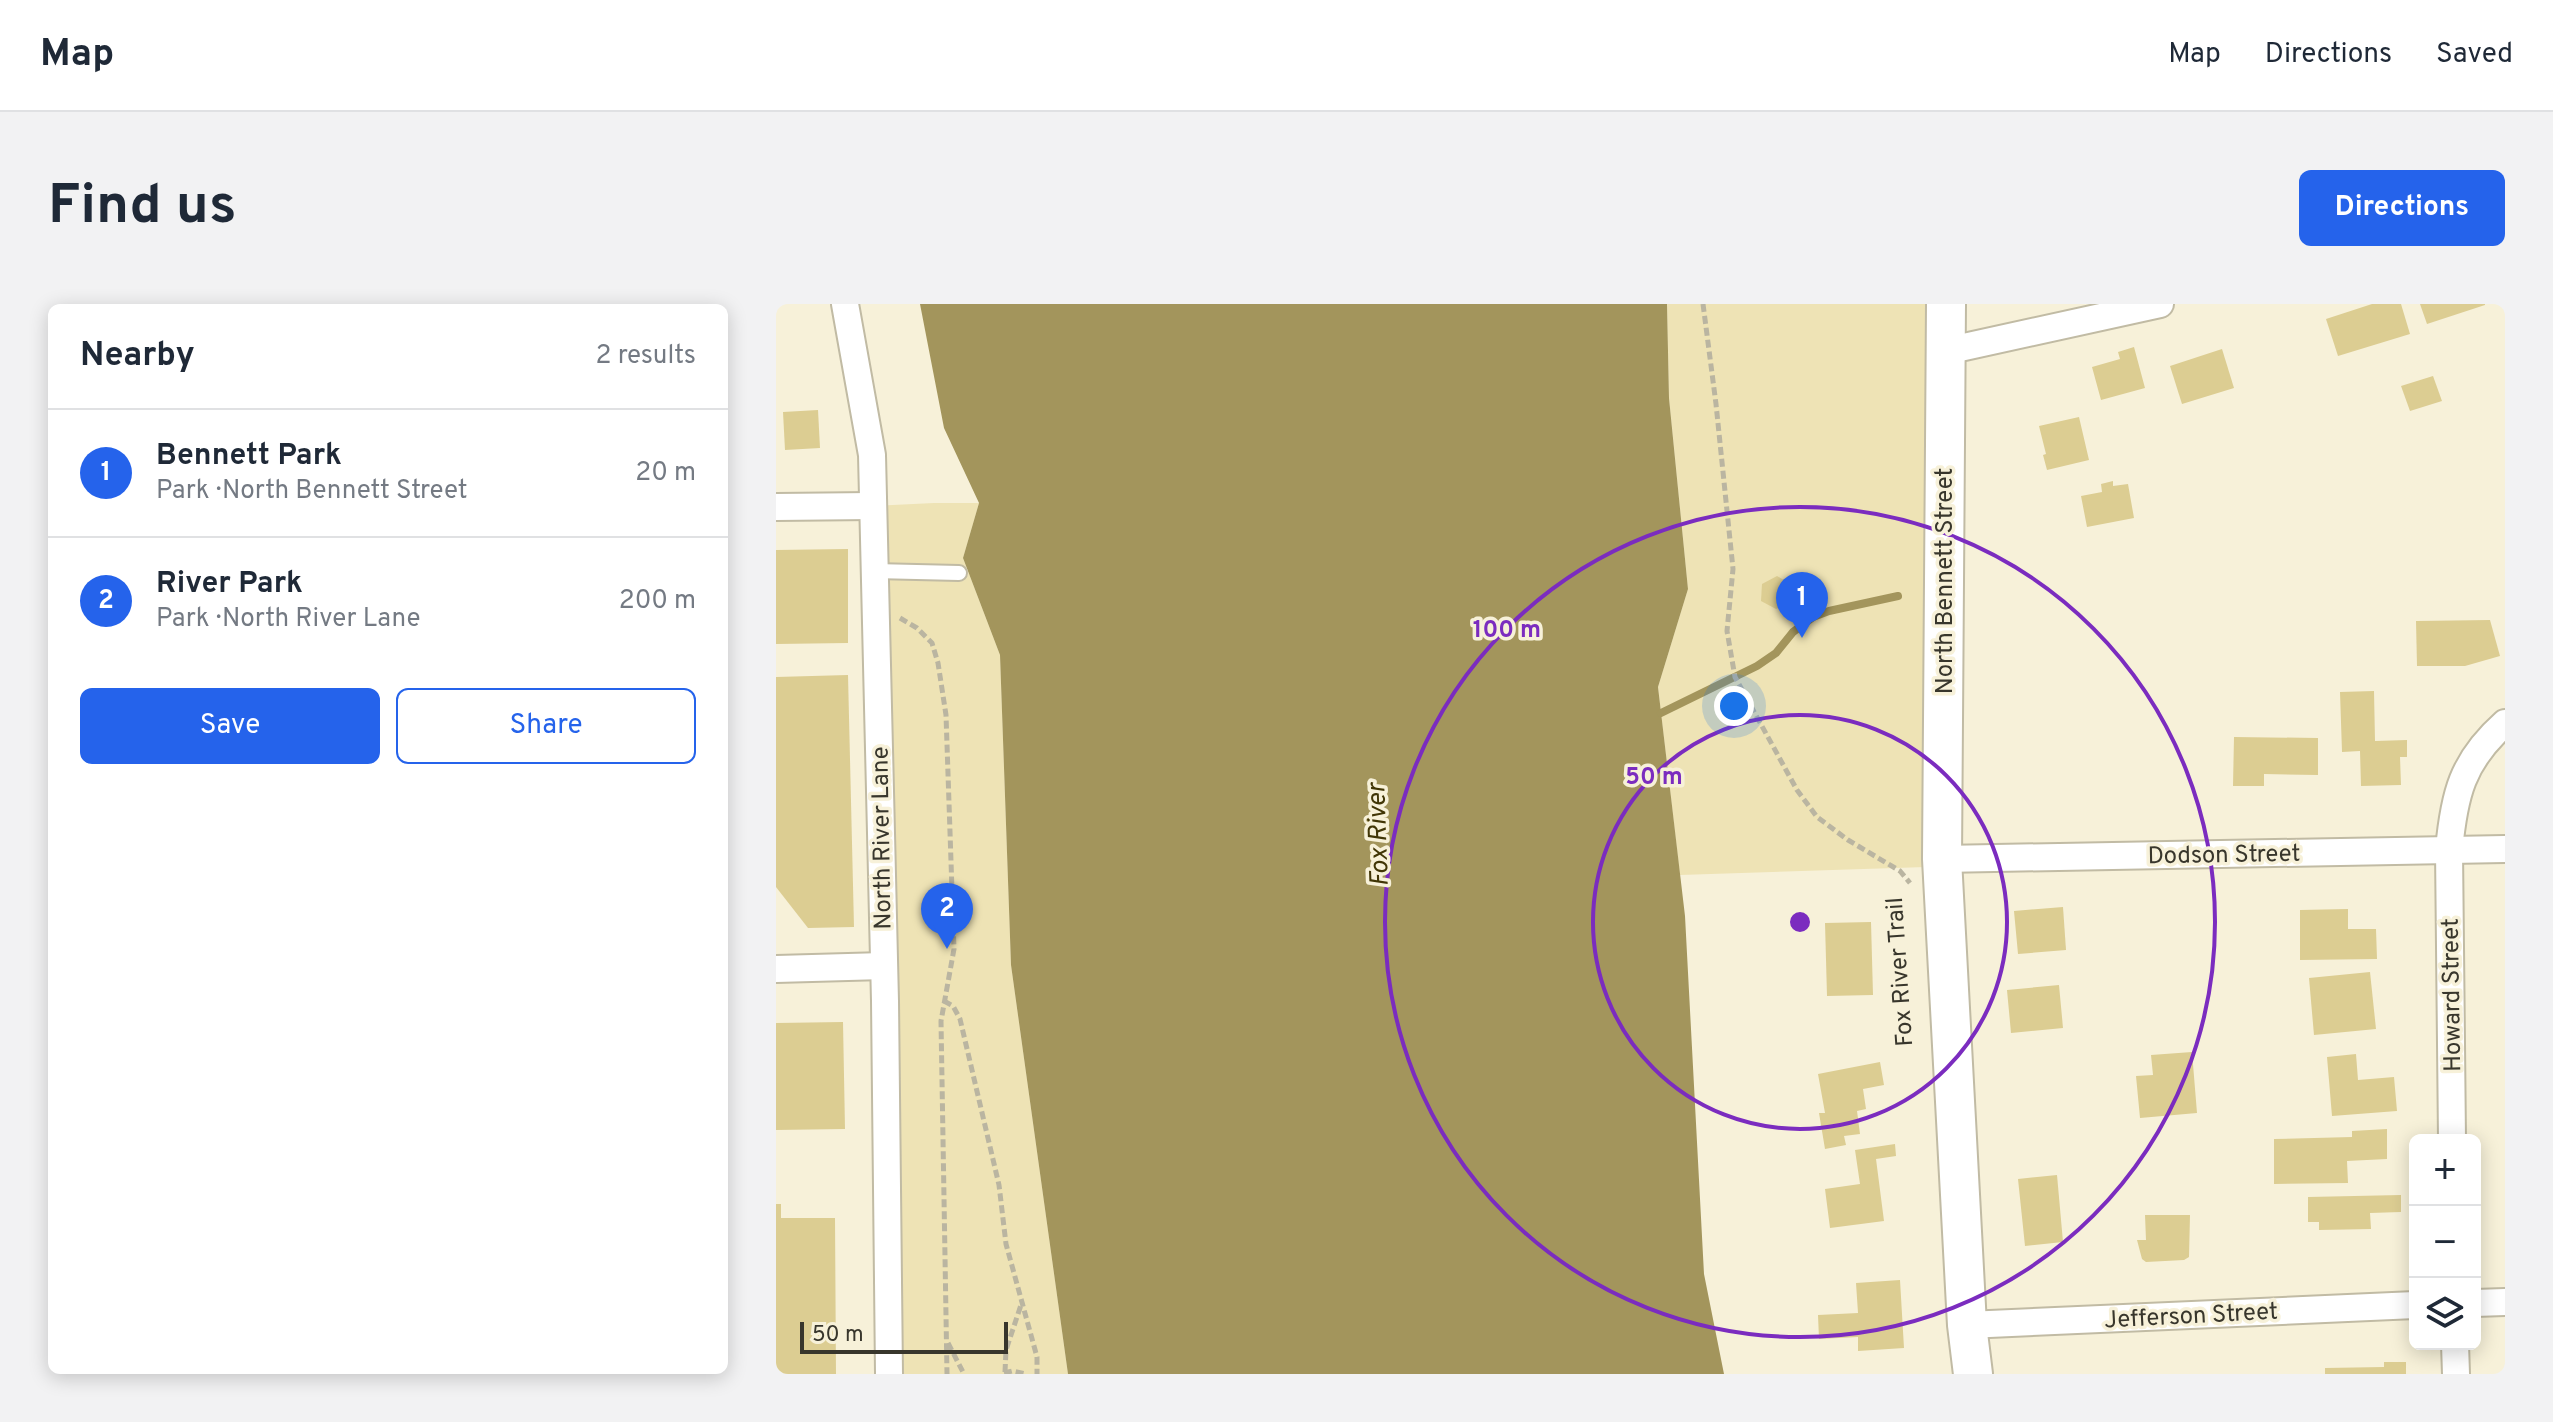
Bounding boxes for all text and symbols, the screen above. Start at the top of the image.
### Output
text: Map [40,31,114,80]
text: Map [2168,37,2221,73]
text: Directions [2265,37,2392,73]
text: Saved [2436,37,2513,73]
button: Directions [2299,170,2505,246]
text: Find us [48,173,237,243]
text: Nearby [80,335,195,378]
text: 2 results [596,340,696,373]
text: Bennett Park [156,438,342,475]
text: 1 [101,457,111,490]
text: 20 m [635,457,696,490]
street label: North Bennett Street [1931,468,1961,694]
text: Park · North Bennett Street [156,475,468,508]
text: River Park [156,566,303,603]
pin: 1 [1776,572,1828,638]
text: 2 [98,585,114,618]
text: 200 m [619,585,696,618]
text: Park · North River Lane [156,603,420,636]
text: 100 m [1473,616,1541,646]
your location [1714,686,1754,726]
button: Save [80,688,380,764]
button: Share [396,688,696,764]
street label: North River Lane [866,746,900,930]
text: 50 m [1625,763,1683,793]
water label: Fox River [1361,781,1398,887]
street label: Dodson Street [2147,840,2301,872]
pin: 2 [921,883,973,949]
street label: Fox River Trail [1881,896,1921,1048]
centre of rings [1786,908,1814,936]
street label: Howard Street [2437,918,2469,1072]
map controls [2409,1134,2481,1350]
button: + [2409,1134,2481,1206]
button: − [2409,1206,2481,1278]
button: layers [2409,1278,2481,1350]
street label: Jefferson Street [2103,1297,2279,1337]
scale bar [800,1318,1008,1354]
text: 50 m [812,1322,864,1349]

